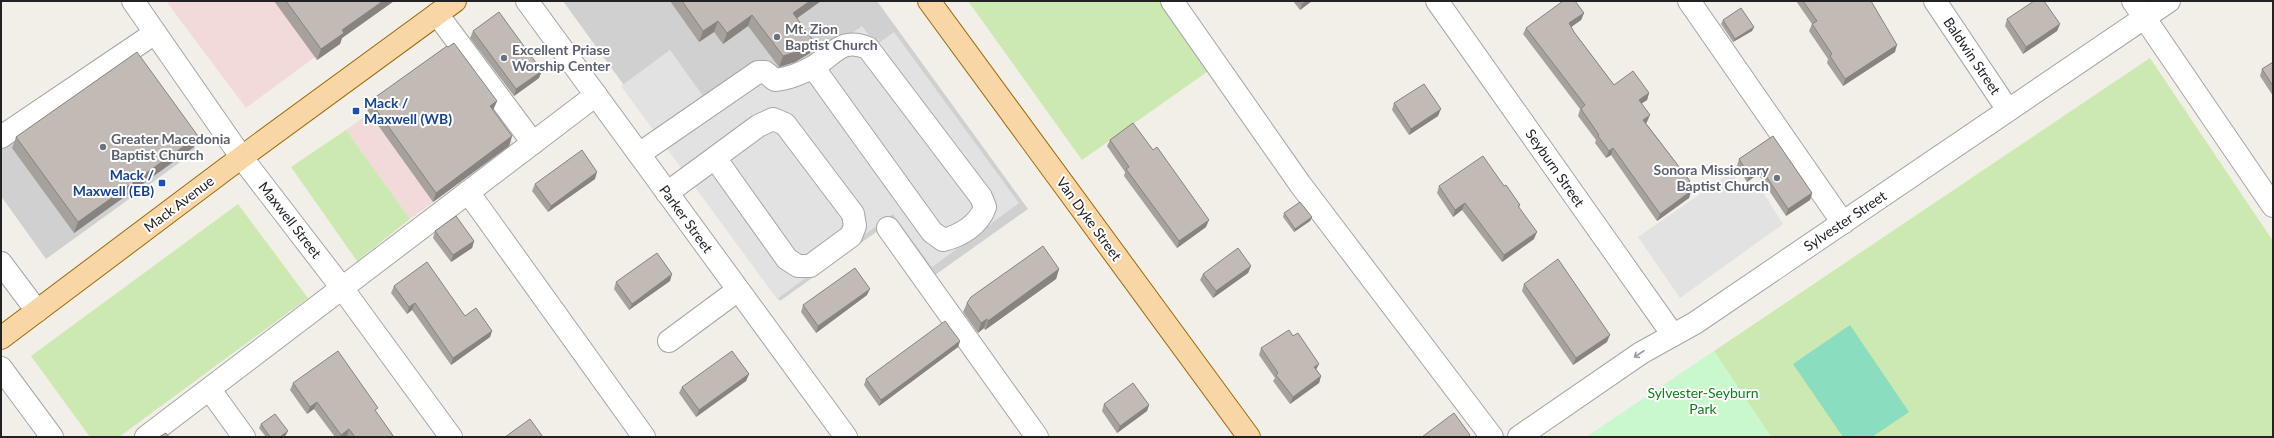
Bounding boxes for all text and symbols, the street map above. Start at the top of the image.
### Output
street label: Baldwin Street [1940,14,2005,98]
place label: Mt. Zion Baptist Church [785,20,878,53]
marker: Mt. Zion Baptist Church [772,32,782,42]
place label: Excellent Priase Worship Center [512,41,611,74]
marker: Excellent Priase Worship Center [499,53,509,63]
place label: Mack / Maxwell (WB) [364,94,452,127]
marker: Mack / Maxwell (WB) [351,106,361,116]
street label: Seyburn Street [1522,126,1588,210]
place label: Greater Macedonia Baptist Church [111,130,230,163]
marker: Greater Macedonia Baptist Church [98,142,108,152]
place label: Sonora Missionary Baptist Church [1654,161,1770,194]
place label: Mack / Maxwell (EB) [73,166,154,199]
street label: Mack Avenue [140,172,217,235]
marker: Sonora Missionary Baptist Church [1772,173,1782,183]
street label: Van Dyke Street [1053,174,1125,264]
marker: Mack / Maxwell (EB) [157,178,167,188]
street label: Maxwell Street [255,178,325,261]
street label: Parker Street [656,182,717,256]
street label: Sylvester Street [1800,187,1889,254]
one-way arrow [1633,351,1645,359]
park label: Sylvester-Seyburn Park [1647,384,1759,417]

